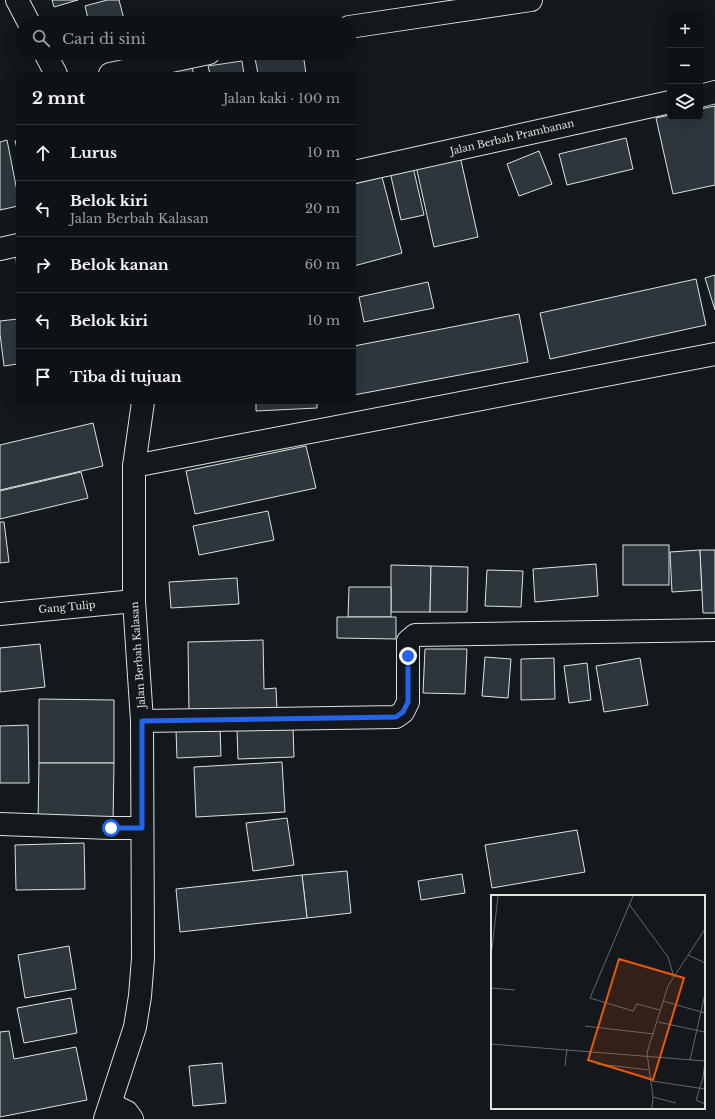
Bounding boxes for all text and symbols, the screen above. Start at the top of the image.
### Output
map controls [667,12,703,120]
button: + [667,12,703,48]
search box [16,16,356,60]
icon: search [30,27,52,49]
text: Cari di sini [62,29,146,48]
button: − [667,48,703,84]
button: layers [667,84,703,120]
text: 2 mnt [32,88,85,109]
text: Jalan kaki · 100 m [223,90,340,107]
street label: Jalan Berbah Prambanan [447,116,575,158]
icon: ahead [32,142,54,164]
text: Lurus [70,143,117,162]
text: 10 m [307,144,340,161]
text: Belok kiri [70,191,148,210]
icon: left [32,198,54,220]
text: 20 m [305,200,340,217]
text: Jalan Berbah Kalasan [70,210,209,227]
icon: right [32,254,54,276]
text: Belok kanan [70,255,169,274]
text: 60 m [305,256,340,273]
icon: left [32,310,54,332]
text: Belok kiri [70,311,148,330]
text: 10 m [307,312,340,329]
icon: arrive [32,366,54,388]
text: Tiba di tujuan [70,367,182,386]
street label: Gang Tulip [38,598,96,616]
street label: Jalan Berbah Kalasan [128,601,148,711]
route end [399,647,417,665]
route start [102,819,120,837]
inset map [491,895,705,1109]

